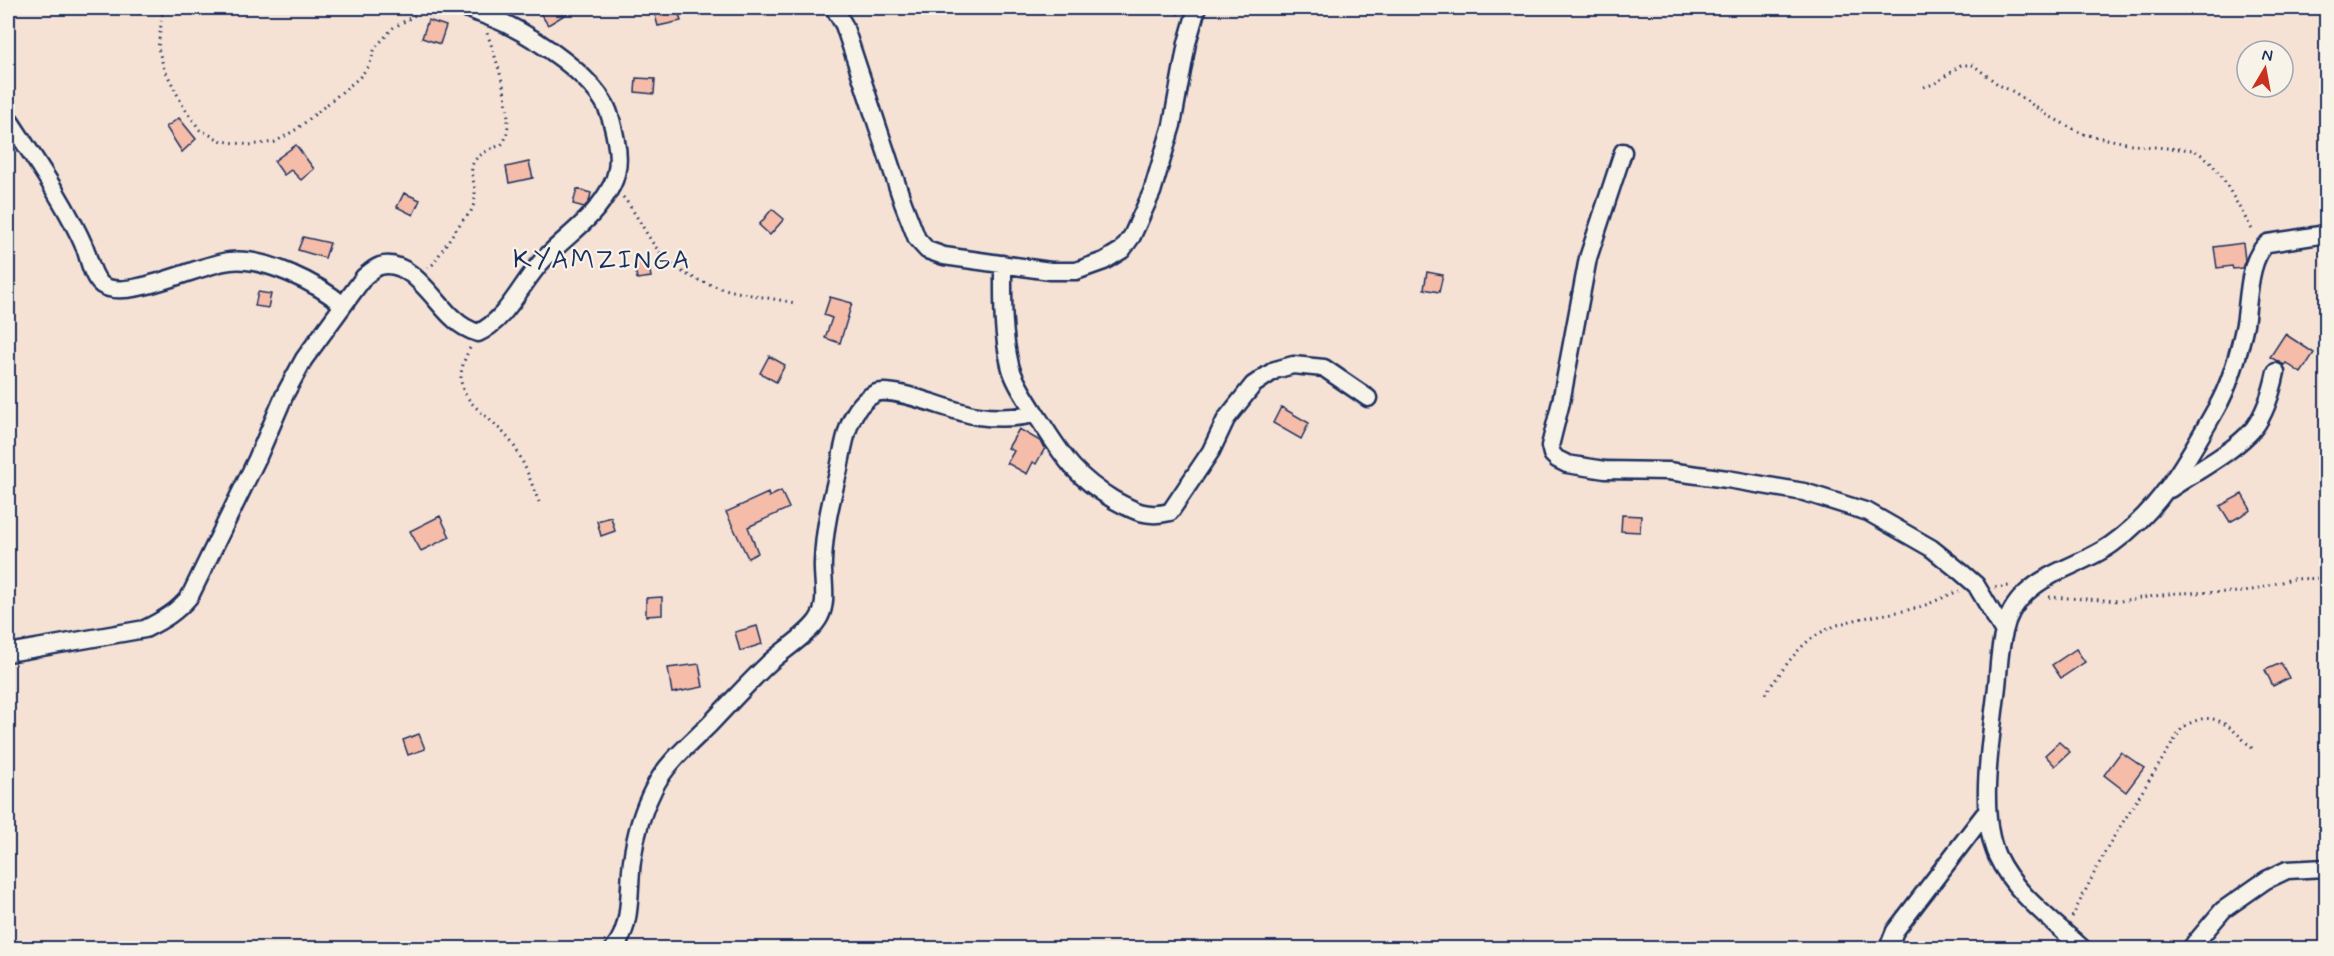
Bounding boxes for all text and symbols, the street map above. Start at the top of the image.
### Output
north arrow [2235,39,2295,99]
text: N [2260,44,2274,67]
district label: KYAMZINGA [513,243,691,278]

